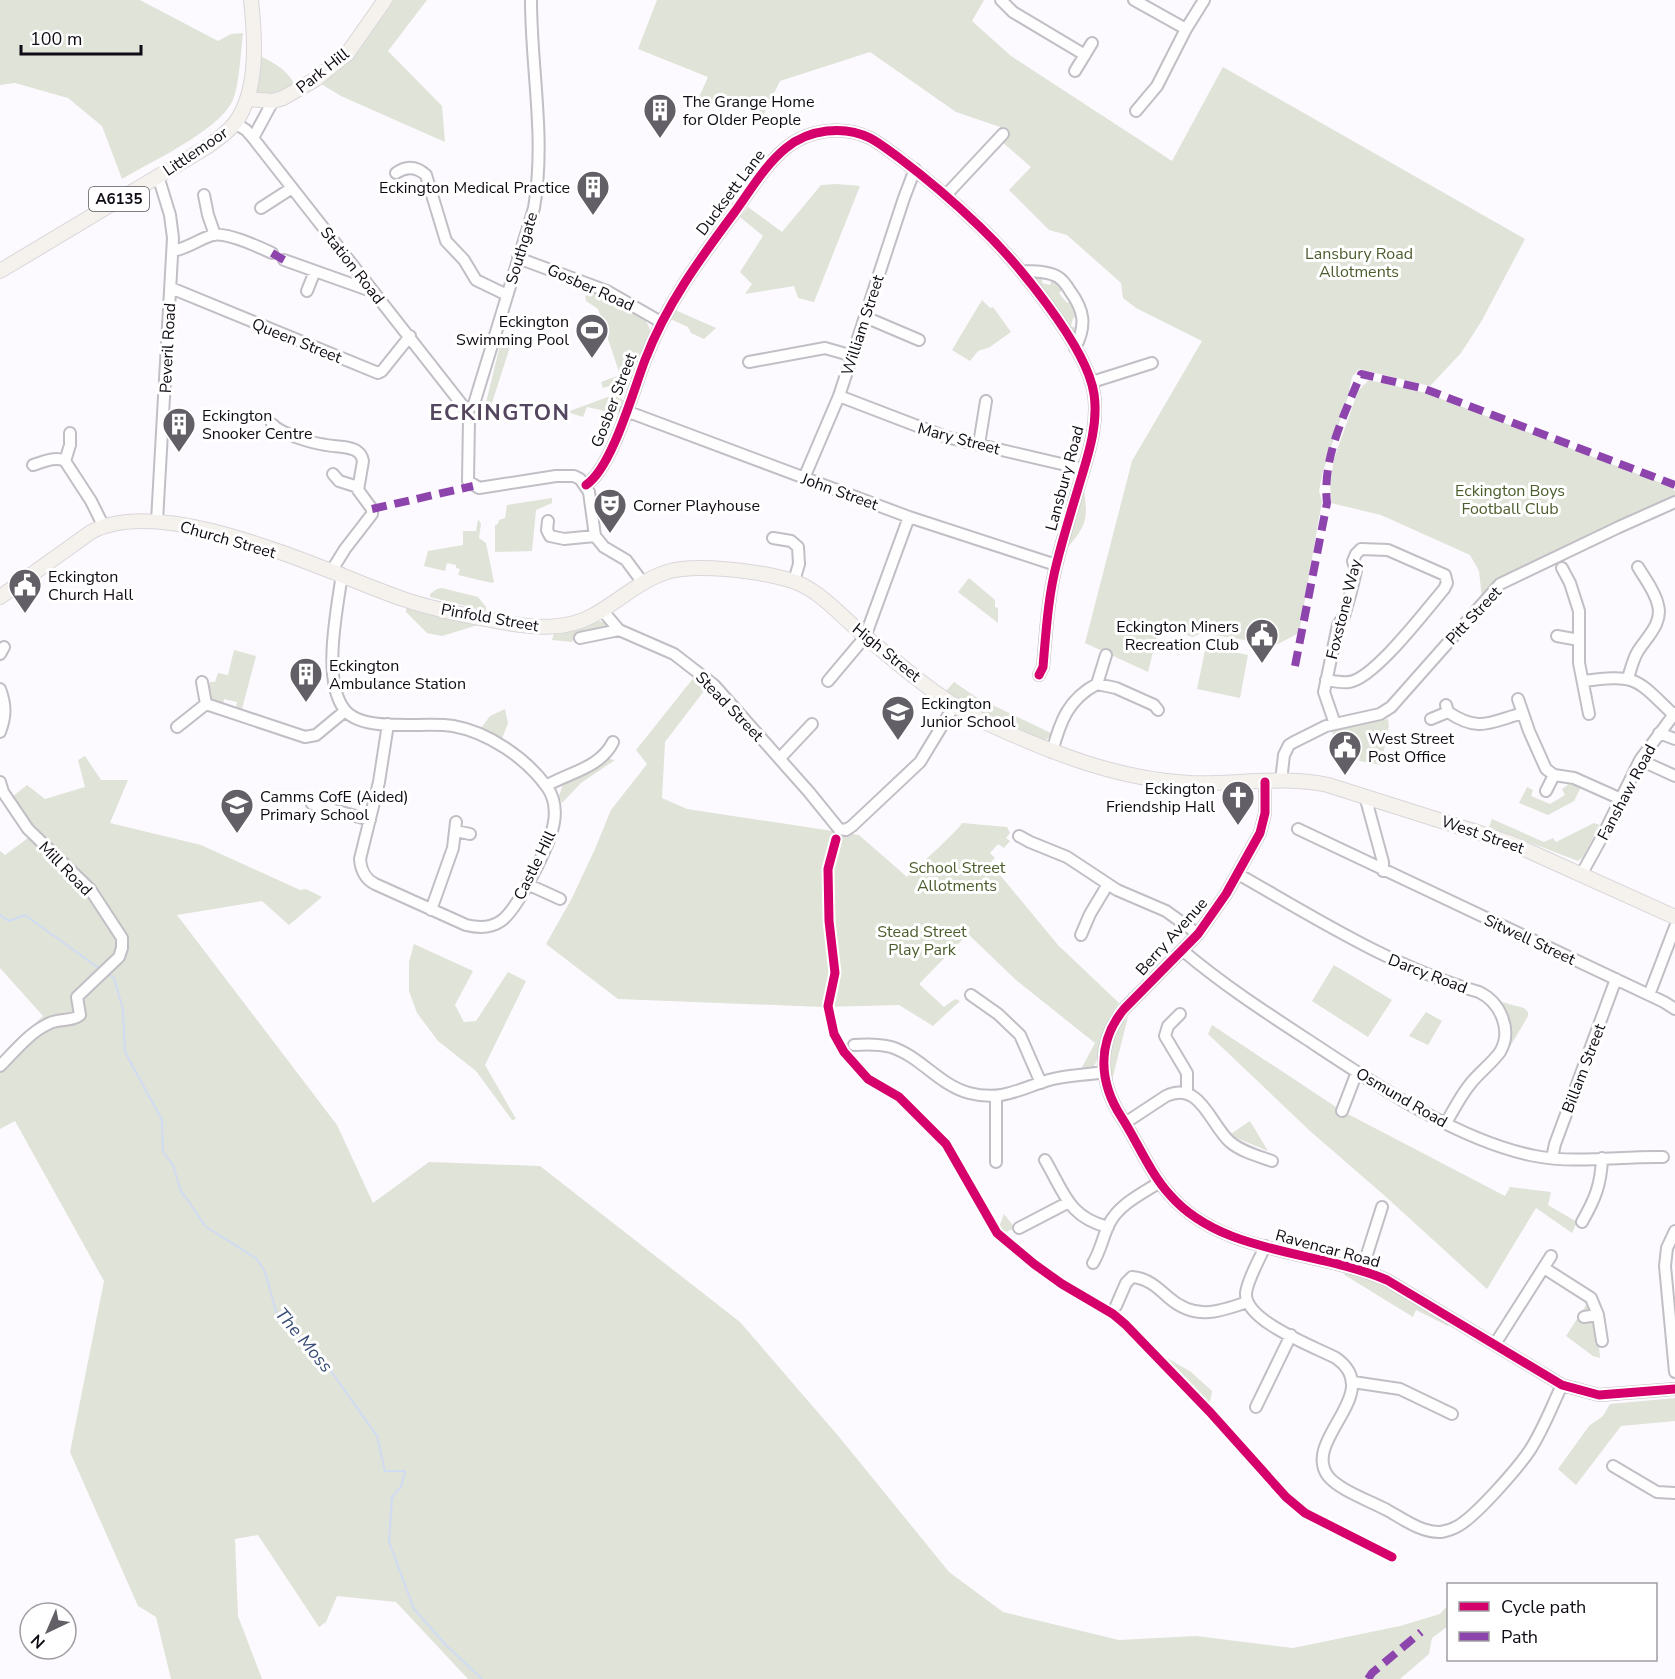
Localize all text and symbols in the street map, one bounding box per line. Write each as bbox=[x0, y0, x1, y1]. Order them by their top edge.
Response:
scale bar bbox=[21, 18, 141, 56]
text: 100 m bbox=[30, 27, 82, 51]
street label: Park Hill bbox=[292, 43, 354, 98]
place label: The Grange Home for Older People bbox=[683, 91, 814, 131]
building icon: The Grange Home for Older People bbox=[642, 92, 678, 139]
street label: Littlemoor bbox=[159, 122, 233, 182]
street label: Ducksett Lane bbox=[691, 145, 770, 240]
building icon: Eckington Medical Practice bbox=[575, 169, 611, 216]
place label: Eckington Medical Practice bbox=[379, 177, 570, 199]
road number: A6135 bbox=[89, 187, 149, 211]
street label: Southgate bbox=[501, 210, 543, 287]
street label: Station Road bbox=[315, 222, 389, 309]
park label: Lansbury Road Allotments bbox=[1305, 243, 1413, 283]
street label: Gosber Road bbox=[544, 259, 638, 317]
street label: William Street bbox=[836, 272, 890, 378]
street label: Peveril Road bbox=[155, 302, 181, 394]
place label: Eckington Swimming Pool bbox=[456, 311, 569, 351]
sports icon: Eckington Swimming Pool bbox=[574, 312, 610, 359]
street label: Queen Street bbox=[248, 313, 345, 369]
street label: Gosber Street bbox=[586, 350, 642, 451]
district label: ECKINGTON bbox=[429, 398, 571, 428]
place label: Eckington Snooker Centre bbox=[202, 405, 312, 445]
building icon: Eckington Snooker Centre bbox=[161, 406, 197, 453]
street label: Mary Street bbox=[915, 417, 1003, 461]
street label: Lansbury Road bbox=[1040, 423, 1090, 533]
street label: John Street bbox=[797, 468, 881, 516]
park label: Eckington Boys Football Club bbox=[1455, 480, 1565, 520]
theatre icon: Corner Playhouse bbox=[592, 487, 628, 534]
place label: Corner Playhouse bbox=[633, 495, 760, 517]
street label: Church Street bbox=[177, 516, 279, 564]
street label: Foxstone Way bbox=[1321, 556, 1367, 662]
place label: Eckington Church Hall bbox=[48, 566, 133, 606]
public building icon: Eckington Church Hall bbox=[7, 567, 43, 614]
street label: Pitt Street bbox=[1441, 581, 1507, 650]
street label: Pinfold Street bbox=[439, 599, 541, 637]
place label: Eckington Miners Recreation Club bbox=[1116, 616, 1239, 656]
public building icon: Eckington Miners Recreation Club bbox=[1244, 617, 1280, 664]
street label: High Street bbox=[848, 618, 926, 687]
place label: Eckington Ambulance Station bbox=[329, 655, 466, 695]
building icon: Eckington Ambulance Station bbox=[288, 656, 324, 703]
street label: Stead Street bbox=[690, 667, 769, 747]
place label: Eckington Junior School bbox=[920, 693, 1016, 733]
school or university icon: Eckington Junior School bbox=[880, 694, 916, 741]
place label: West Street Post Office bbox=[1368, 728, 1455, 768]
public building icon: West Street Post Office bbox=[1327, 729, 1363, 776]
street label: Fanshaw Road bbox=[1592, 741, 1661, 844]
place label: Eckington Friendship Hall bbox=[1106, 778, 1215, 818]
church icon: Eckington Friendship Hall bbox=[1220, 779, 1256, 826]
place label: Camms CofE (Aided) Primary School bbox=[260, 786, 409, 826]
school or university icon: Camms CofE (Aided) Primary School bbox=[219, 787, 255, 834]
street label: West Street bbox=[1438, 811, 1527, 860]
street label: Castle Hill bbox=[509, 827, 561, 904]
street label: Mill Road bbox=[34, 837, 97, 901]
park label: School Street Allotments bbox=[909, 857, 1006, 897]
street label: Berry Avenue bbox=[1131, 893, 1213, 980]
street label: Sitwell Street bbox=[1480, 909, 1579, 971]
park label: Stead Street Play Park bbox=[877, 921, 967, 961]
street label: Darcy Road bbox=[1385, 949, 1470, 999]
street label: Billam Street bbox=[1557, 1020, 1611, 1116]
street label: Osmund Road bbox=[1352, 1063, 1451, 1133]
street label: Ravencar Road bbox=[1273, 1224, 1383, 1274]
water label: The Moss bbox=[270, 1302, 338, 1378]
legend bbox=[1447, 1583, 1657, 1661]
text: Cycle path bbox=[1501, 1595, 1586, 1619]
north arrow bbox=[18, 1601, 78, 1661]
text: Path bbox=[1501, 1625, 1538, 1649]
text: N bbox=[26, 1629, 50, 1653]

